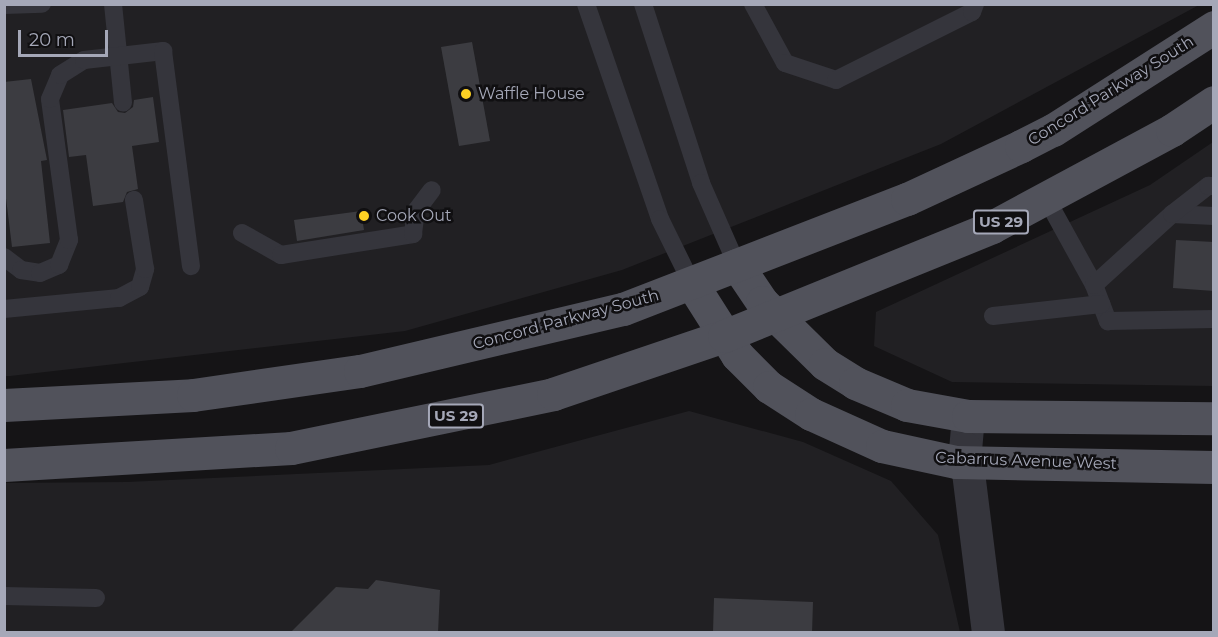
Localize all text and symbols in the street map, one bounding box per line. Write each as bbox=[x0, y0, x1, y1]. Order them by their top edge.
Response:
scale bar bbox=[21, 18, 111, 56]
text: 20 m bbox=[29, 29, 75, 51]
street label: Concord Parkway South bbox=[1025, 32, 1197, 150]
place label: Waffle House bbox=[478, 84, 585, 104]
marker: Waffle House bbox=[459, 87, 473, 101]
place label: Cook Out bbox=[376, 206, 451, 226]
marker: Cook Out bbox=[357, 209, 371, 223]
road number: US 29 bbox=[972, 210, 1030, 234]
street label: Concord Parkway South bbox=[471, 286, 661, 354]
road number: US 29 bbox=[428, 404, 484, 428]
street label: Cabarrus Avenue West bbox=[935, 448, 1117, 474]

